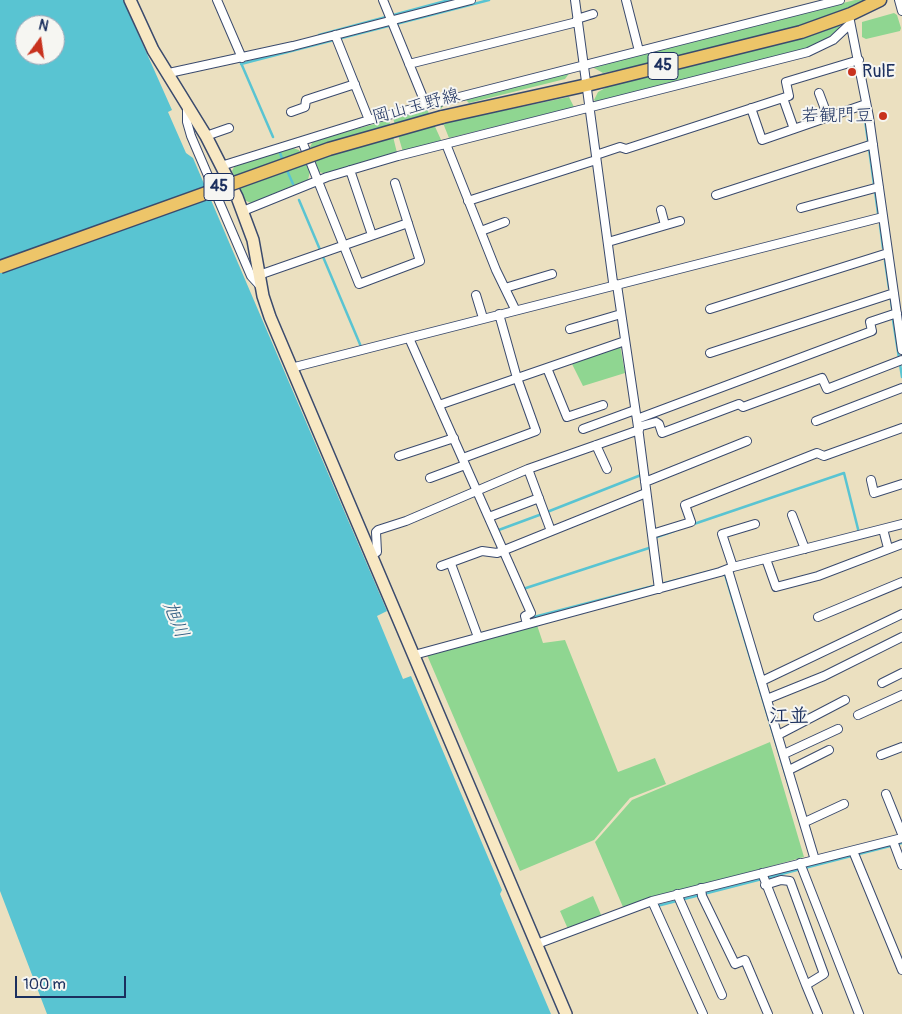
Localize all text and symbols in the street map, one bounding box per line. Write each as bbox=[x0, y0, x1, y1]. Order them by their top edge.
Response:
north arrow bbox=[15, 15, 65, 65]
text: N bbox=[37, 17, 50, 35]
road number: 45 bbox=[648, 52, 678, 80]
place label: RulE bbox=[862, 61, 895, 83]
marker: RulE bbox=[846, 66, 858, 78]
street label: 岡山玉野線 bbox=[370, 85, 462, 129]
place label: 若観門豆 bbox=[801, 105, 873, 127]
marker: 若観門豆 bbox=[877, 110, 889, 122]
road number: 45 bbox=[204, 173, 234, 200]
water label: 旭川 bbox=[157, 598, 193, 642]
district label: 江並 bbox=[769, 705, 809, 729]
scale bar bbox=[18, 966, 129, 998]
text: 100 m bbox=[23, 975, 66, 994]

